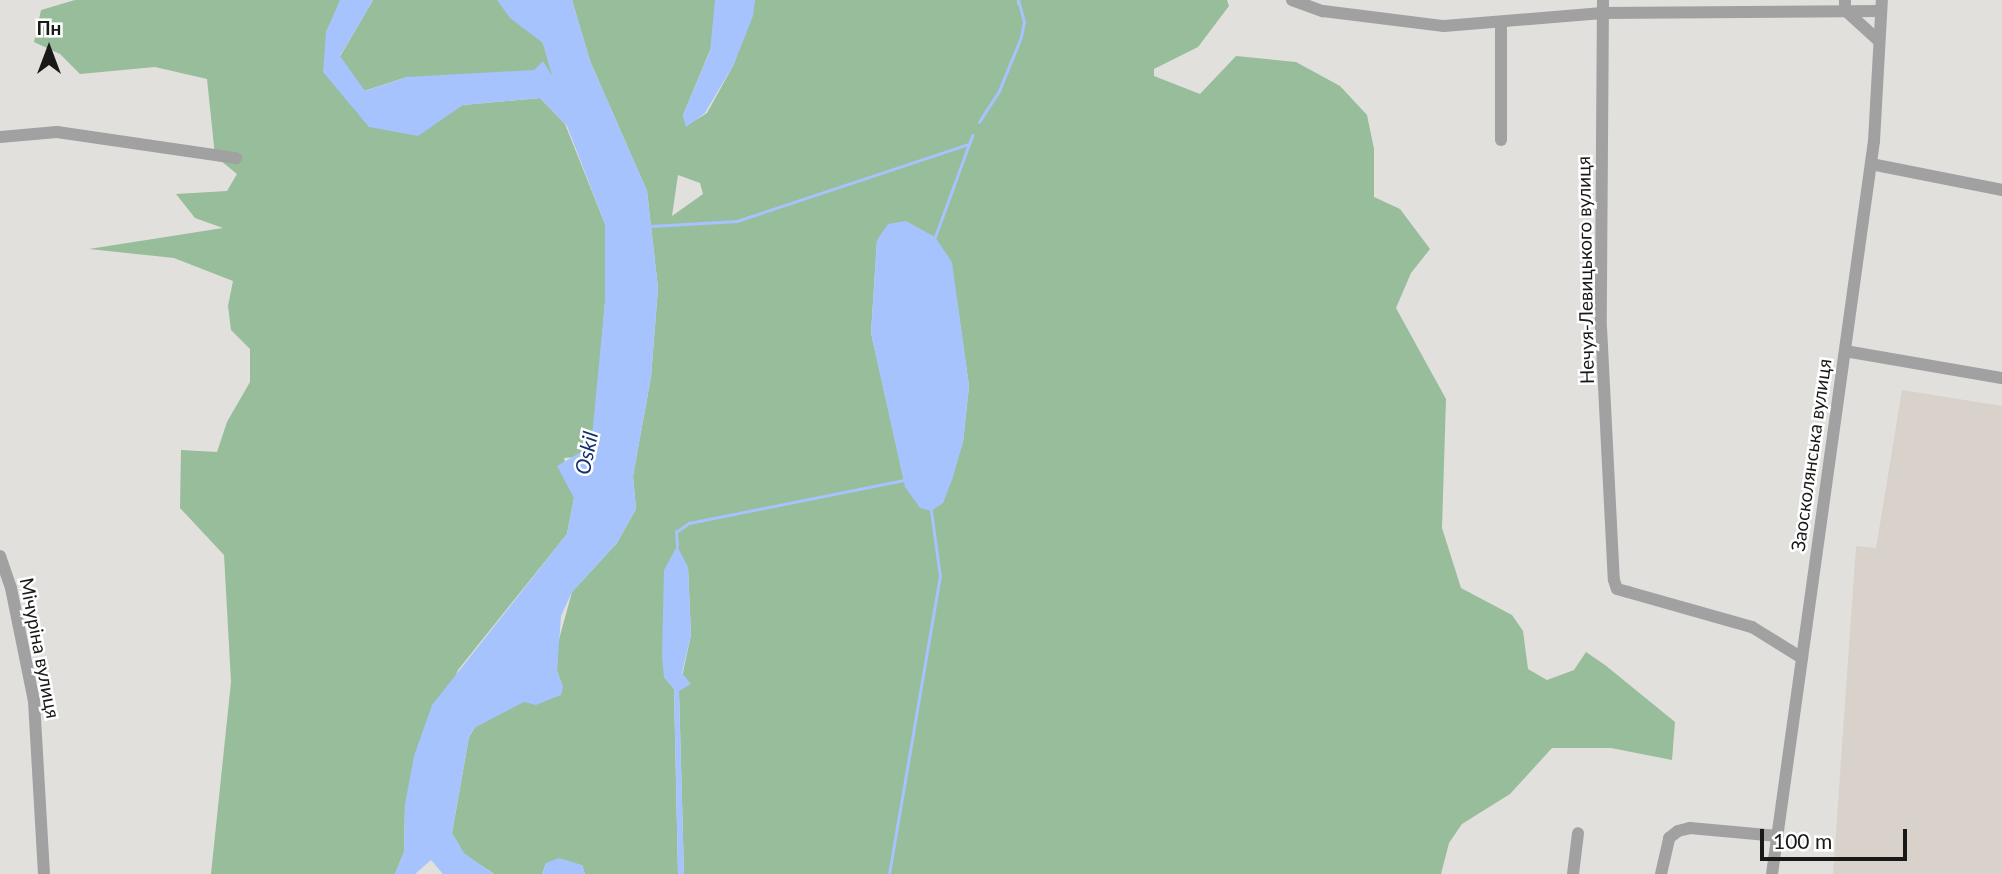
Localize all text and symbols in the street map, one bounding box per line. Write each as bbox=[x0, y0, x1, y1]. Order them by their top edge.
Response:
north arrow bbox=[14, 14, 84, 84]
text: Пн bbox=[37, 16, 61, 39]
street label: Нечуя-Левицького вулиця bbox=[1572, 156, 1598, 384]
street label: Заосколянська вулиця bbox=[1786, 357, 1836, 553]
water label: Oskil bbox=[569, 429, 603, 477]
street label: Мічуріна вулиця bbox=[15, 576, 65, 720]
scale bar bbox=[1764, 814, 1911, 858]
text: 100 m bbox=[1773, 828, 1832, 853]

